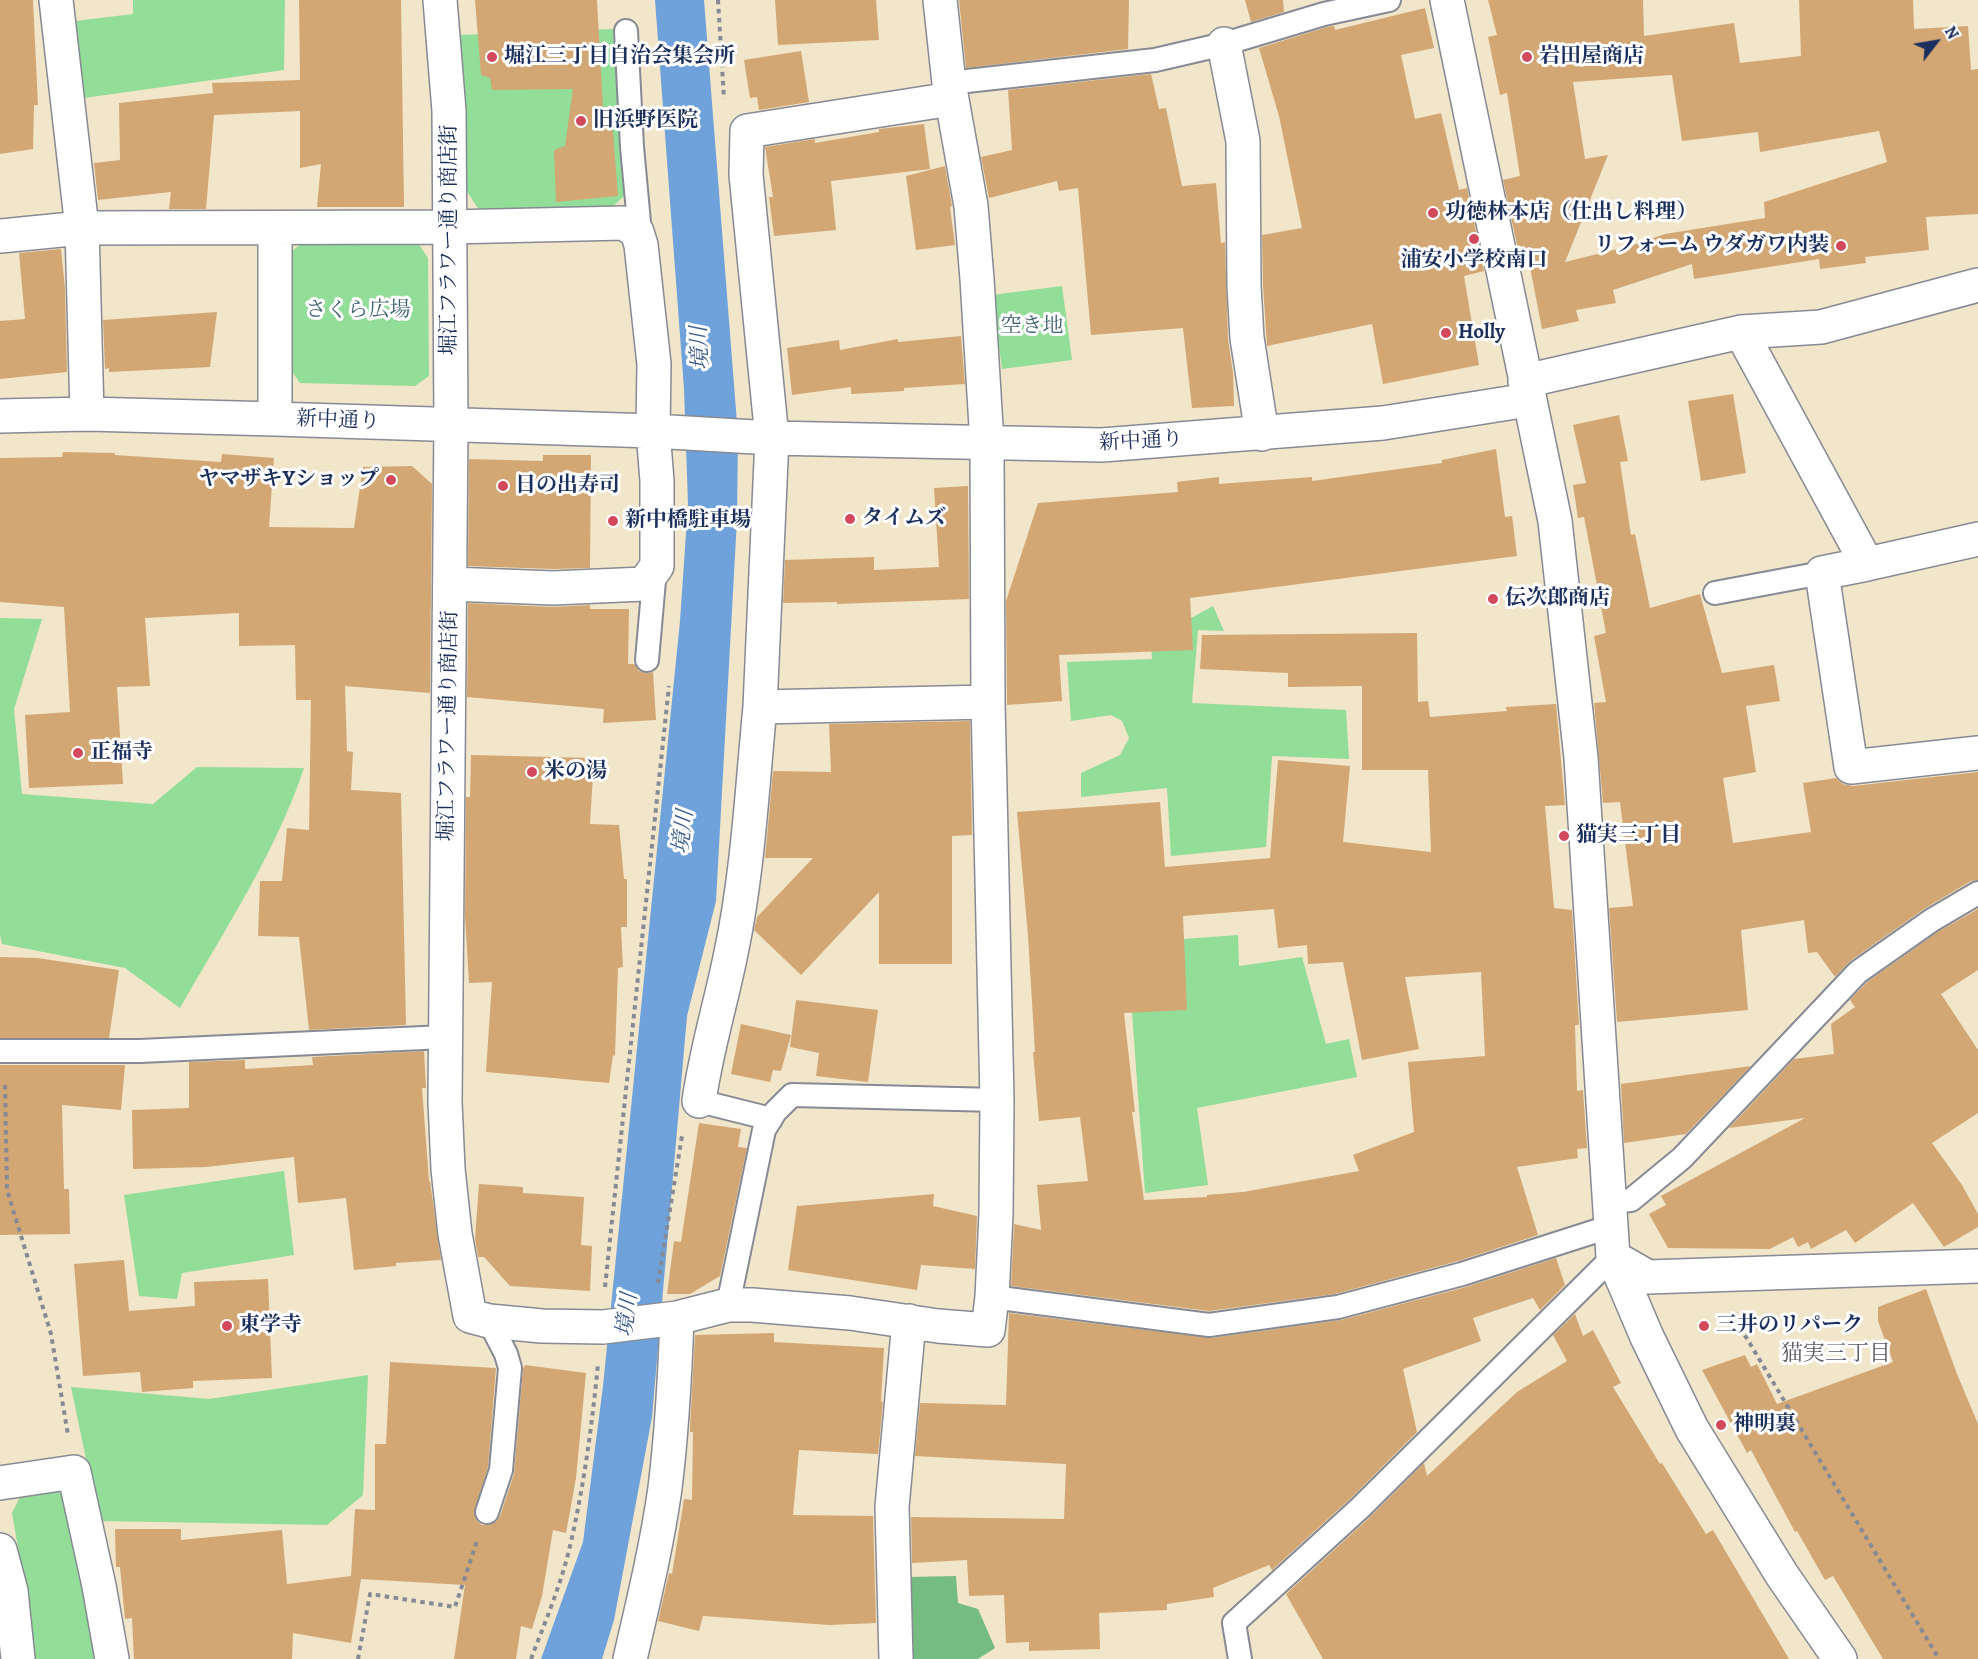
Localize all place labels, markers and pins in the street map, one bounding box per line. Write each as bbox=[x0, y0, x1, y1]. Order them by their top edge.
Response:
place label: 堀江三丁目自治会集会所 bbox=[504, 44, 735, 70]
place label: 岩田屋商店 bbox=[1539, 44, 1644, 70]
marker: 堀江三丁目自治会集会所 bbox=[485, 50, 499, 64]
marker: 岩田屋商店 bbox=[1520, 50, 1534, 64]
place label: 旧浜野医院 bbox=[593, 108, 698, 134]
marker: 旧浜野医院 bbox=[574, 114, 588, 128]
place label: 功徳林本店（仕出し料理） bbox=[1445, 200, 1697, 226]
marker: 功徳林本店（仕出し料理） bbox=[1426, 206, 1440, 220]
marker: 浦安小学校南口 bbox=[1467, 232, 1481, 246]
place label: リフォーム ウダガワ内装 bbox=[1594, 233, 1829, 259]
marker: リフォーム ウダガワ内装 bbox=[1834, 239, 1848, 253]
place label: 浦安小学校南口 bbox=[1401, 248, 1547, 274]
place label: Holly bbox=[1458, 320, 1505, 346]
marker: Holly bbox=[1439, 326, 1453, 340]
place label: ヤマザキYショップ bbox=[199, 467, 379, 493]
marker: ヤマザキYショップ bbox=[384, 473, 398, 487]
place label: 日の出寿司 bbox=[515, 473, 620, 499]
marker: 日の出寿司 bbox=[496, 479, 510, 493]
place label: タイムズ bbox=[862, 506, 946, 532]
place label: 新中橋駐車場 bbox=[625, 508, 751, 534]
marker: タイムズ bbox=[843, 512, 857, 526]
marker: 新中橋駐車場 bbox=[606, 514, 620, 528]
place label: 伝次郎商店 bbox=[1505, 586, 1610, 612]
marker: 伝次郎商店 bbox=[1486, 592, 1500, 606]
place label: 正福寺 bbox=[90, 740, 153, 766]
marker: 正福寺 bbox=[71, 746, 85, 760]
place label: 米の湯 bbox=[544, 759, 607, 785]
marker: 米の湯 bbox=[525, 765, 539, 779]
place label: 猫実三丁目 bbox=[1576, 823, 1681, 849]
marker: 猫実三丁目 bbox=[1557, 829, 1571, 843]
place label: 東学寺 bbox=[239, 1313, 302, 1339]
place label: 三井のリパーク bbox=[1716, 1313, 1863, 1339]
marker: 東学寺 bbox=[220, 1319, 234, 1333]
marker: 三井のリパーク bbox=[1697, 1319, 1711, 1333]
place label: 神明裏 bbox=[1733, 1412, 1796, 1438]
marker: 神明裏 bbox=[1714, 1418, 1728, 1432]

